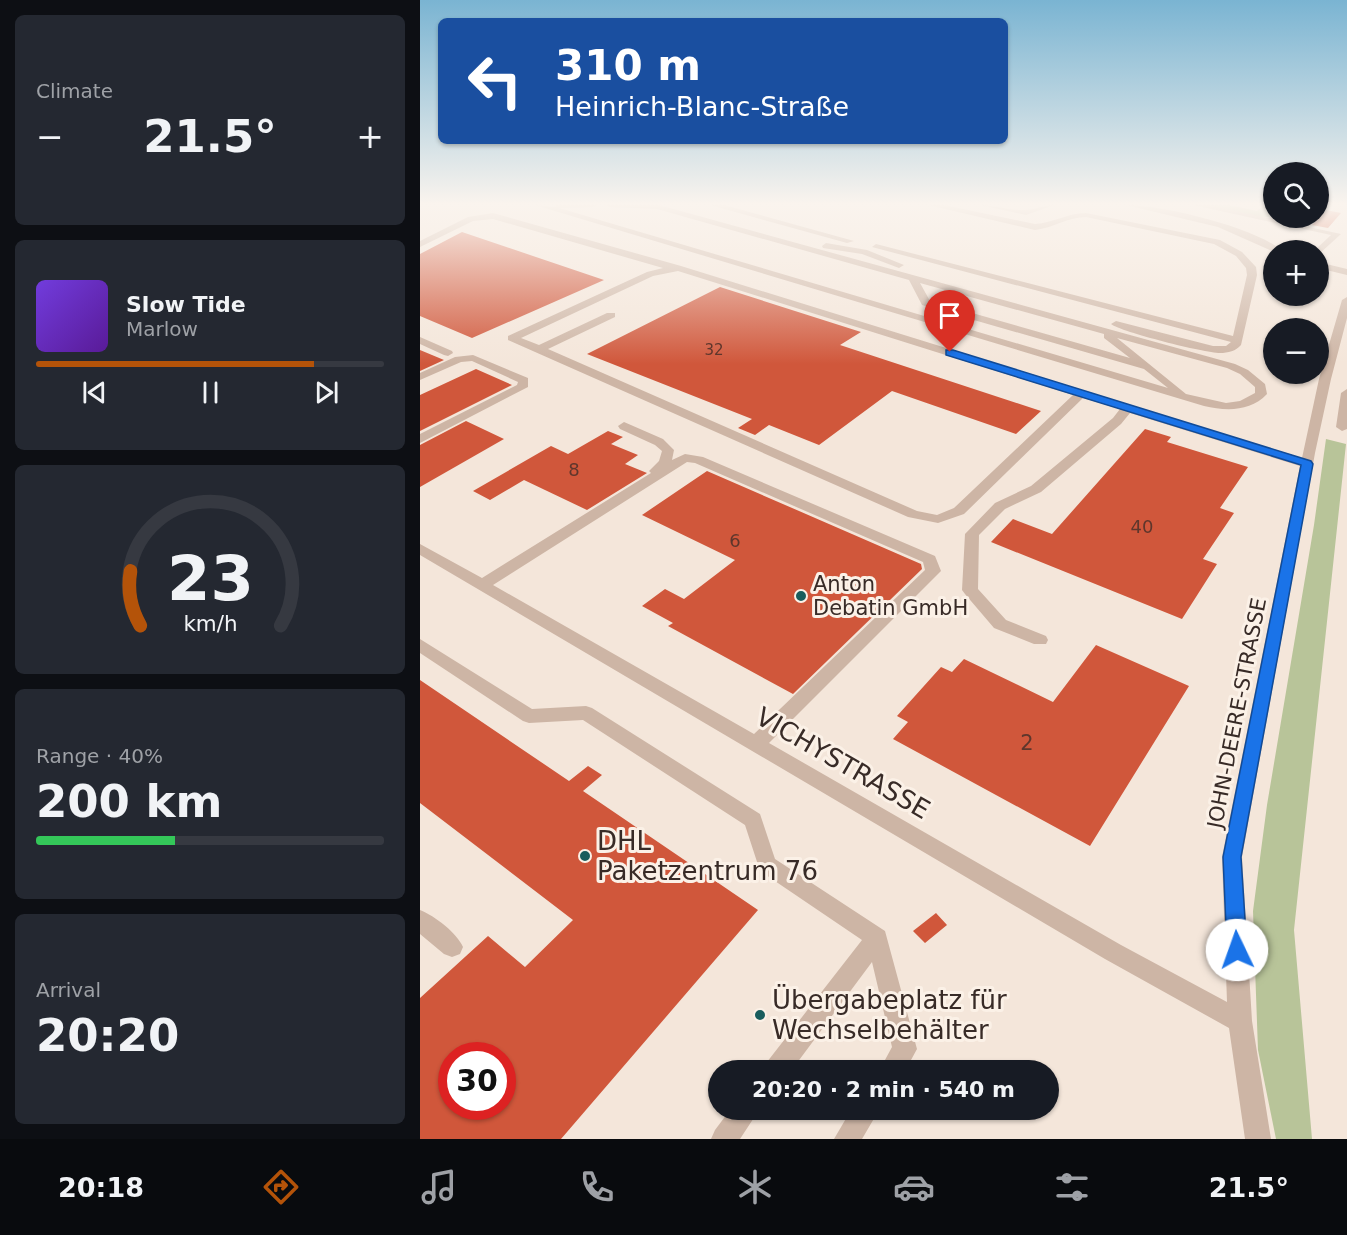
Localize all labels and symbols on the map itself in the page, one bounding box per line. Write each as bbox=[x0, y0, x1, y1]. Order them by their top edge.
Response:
pin bbox=[924, 290, 975, 352]
house number: 32 bbox=[704, 341, 724, 359]
house number: 8 bbox=[568, 459, 580, 480]
house number: 40 bbox=[1131, 516, 1153, 537]
house number: 6 bbox=[729, 530, 741, 551]
place label: Anton Debatin GmbH bbox=[813, 572, 968, 620]
marker: Anton Debatin GmbH bbox=[794, 589, 808, 603]
street label: JOHN-DEERE-STRASSE bbox=[1203, 596, 1271, 832]
street label: VICHYSTRASSE bbox=[751, 701, 935, 825]
house number: 2 bbox=[1020, 731, 1034, 755]
place label: DHL Paketzentrum 76 bbox=[597, 826, 818, 886]
marker: DHL Paketzentrum 76 bbox=[578, 849, 592, 863]
position arrow bbox=[1205, 918, 1269, 982]
place label: Übergabeplatz für Wechselbehälter bbox=[772, 984, 1007, 1045]
marker: Übergabeplatz für Wechselbehälter bbox=[753, 1008, 767, 1022]
speed limit sign: 30 bbox=[438, 1042, 516, 1120]

